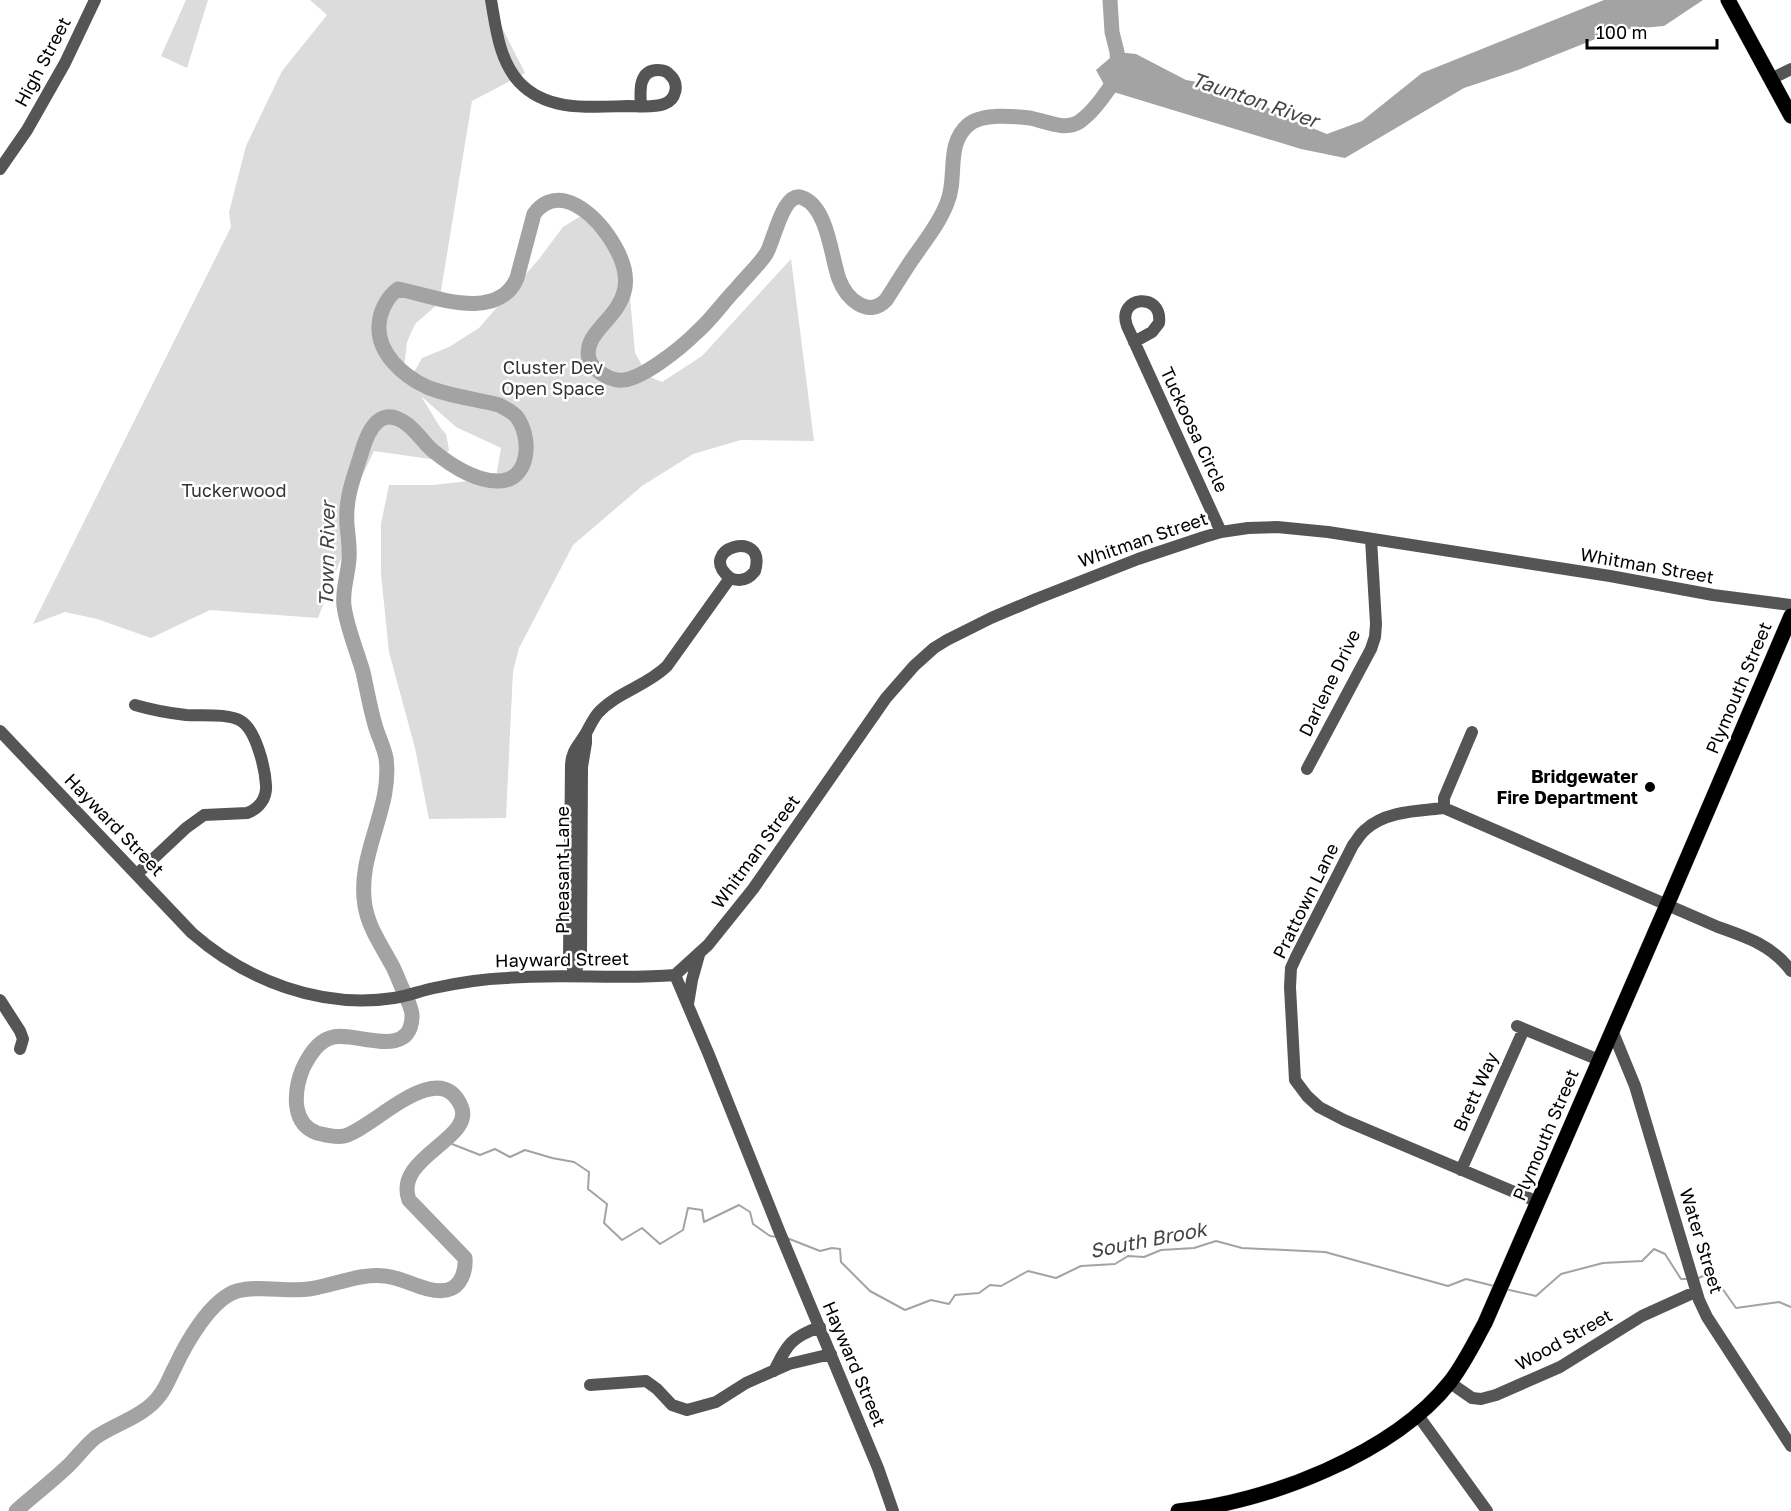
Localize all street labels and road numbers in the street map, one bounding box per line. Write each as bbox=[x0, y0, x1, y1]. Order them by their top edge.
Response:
street label: High Street bbox=[9, 13, 75, 110]
street label: Tuckoosa Circle bbox=[1156, 363, 1234, 496]
street label: Whitman Street bbox=[1075, 507, 1210, 571]
street label: Whitman Street bbox=[1579, 542, 1716, 588]
street label: Plymouth Street bbox=[1700, 618, 1776, 757]
street label: Darlene Drive bbox=[1294, 625, 1365, 740]
street label: Hayward Street bbox=[60, 768, 169, 880]
street label: Whitman Street bbox=[707, 790, 804, 913]
street label: Pheasant Lane bbox=[551, 806, 573, 934]
street label: Prattown Lane bbox=[1268, 839, 1343, 962]
street label: Hayward Street bbox=[495, 947, 629, 971]
street label: Brett Way bbox=[1448, 1049, 1502, 1135]
street label: Plymouth Street bbox=[1507, 1065, 1583, 1204]
street label: Water Street bbox=[1676, 1185, 1728, 1296]
street label: Hayward Street bbox=[819, 1298, 891, 1430]
street label: Wood Street bbox=[1511, 1304, 1616, 1375]

